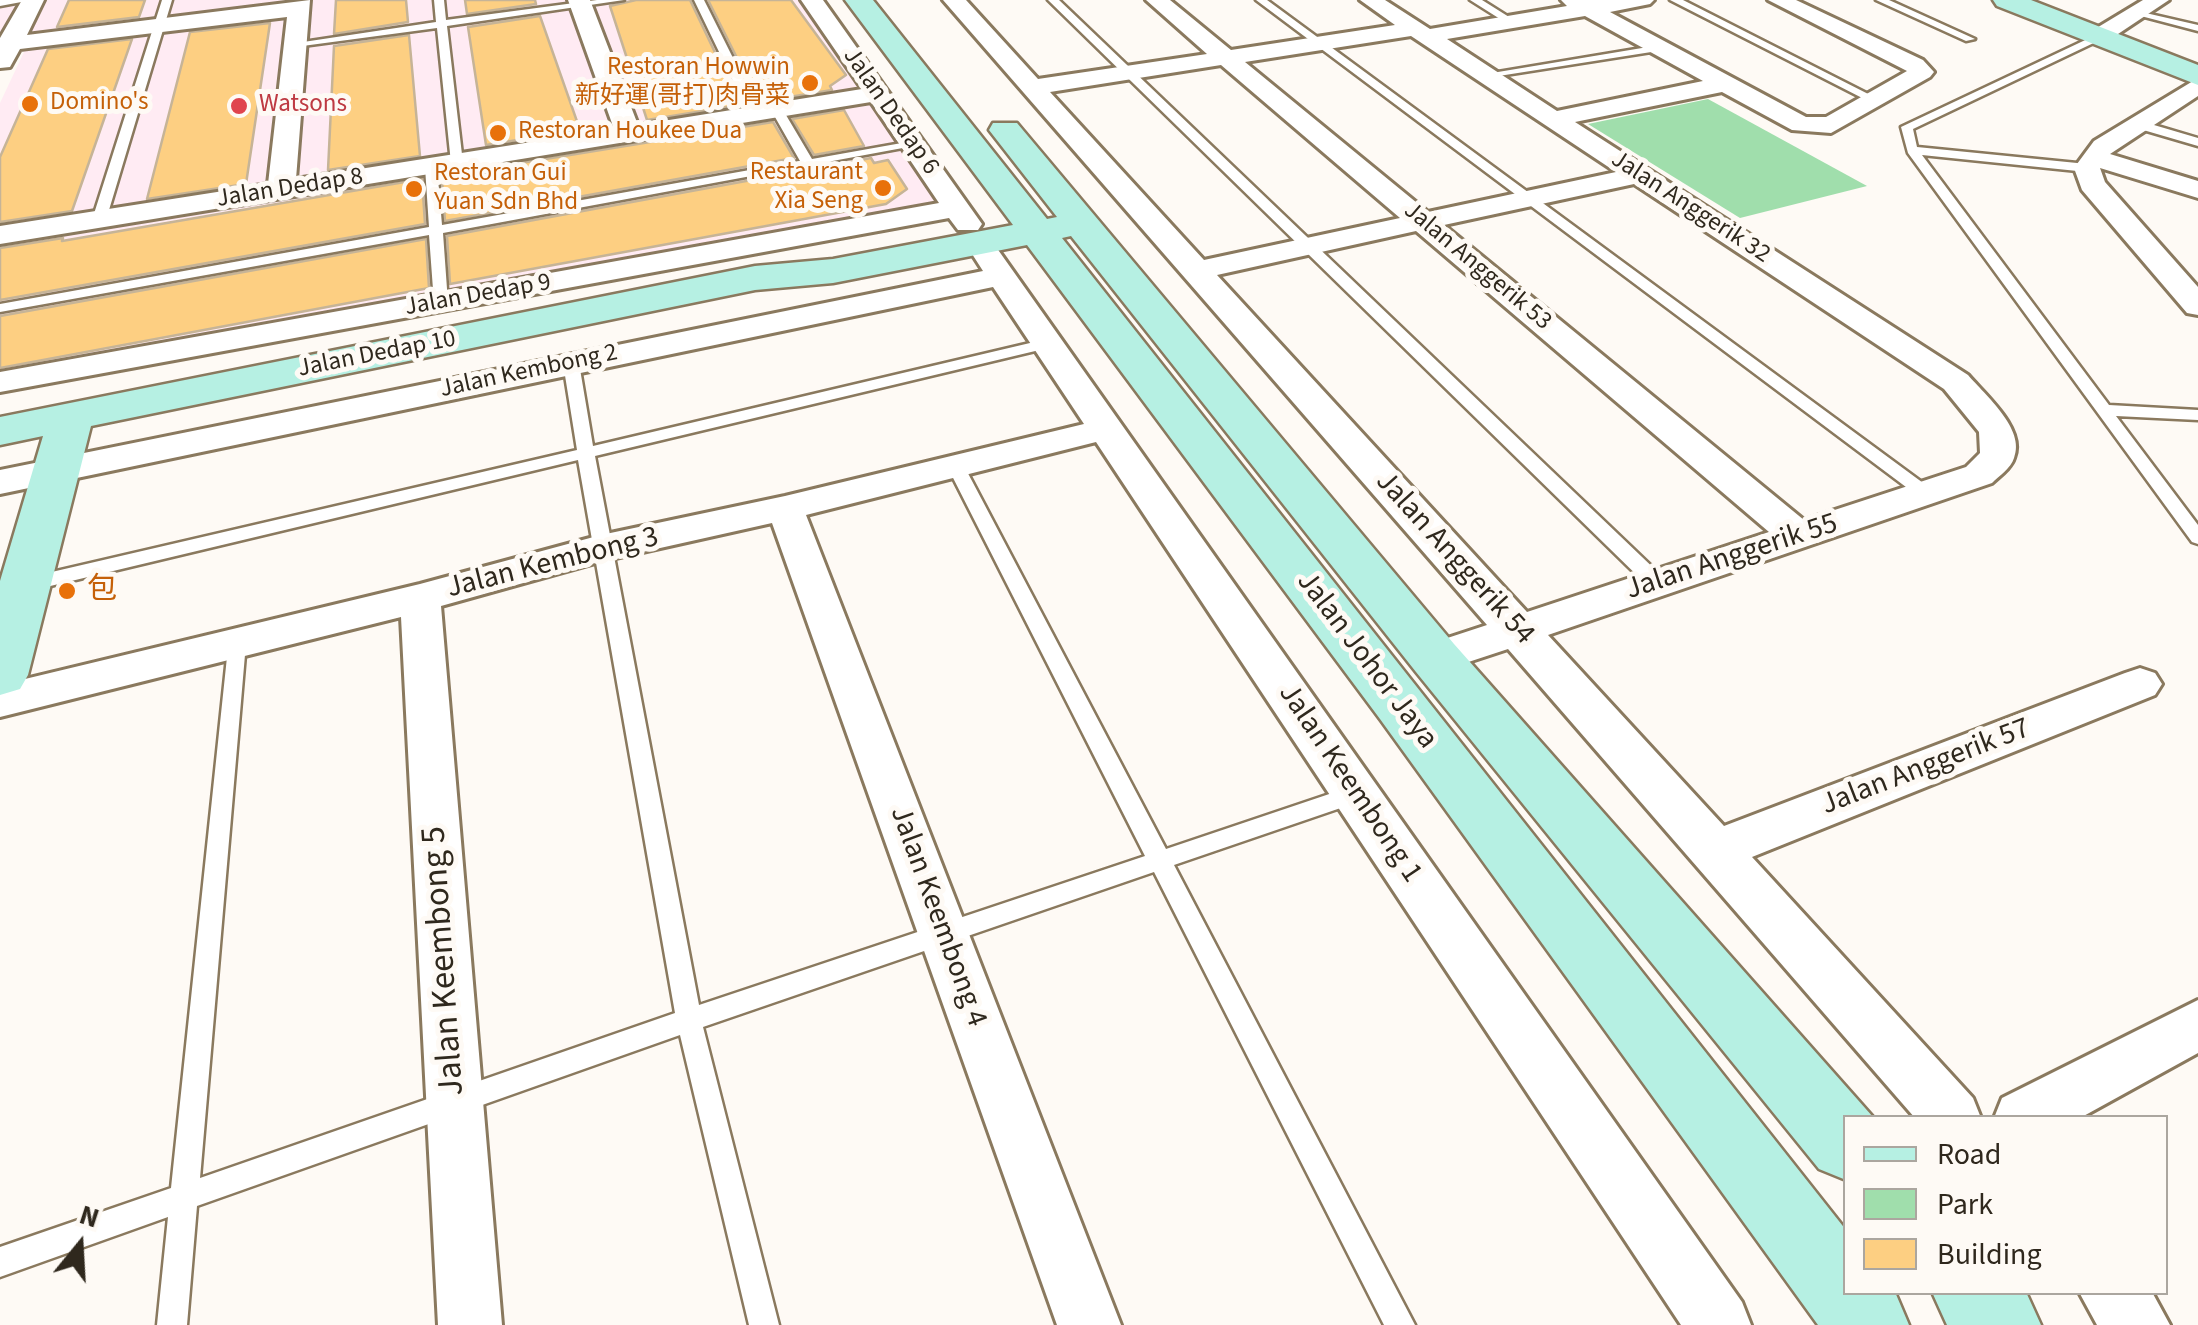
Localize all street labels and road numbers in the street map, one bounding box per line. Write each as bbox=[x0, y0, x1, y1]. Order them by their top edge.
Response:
street label: Jalan Dedap 6 bbox=[835, 43, 945, 181]
street label: Jalan Anggerik 32 bbox=[1605, 145, 1775, 271]
street label: Jalan Dedap 8 bbox=[215, 163, 365, 215]
street label: Jalan Anggerik 53 bbox=[1397, 196, 1557, 338]
street label: Jalan Dedap 9 bbox=[403, 268, 553, 324]
street label: Jalan Dedap 10 bbox=[296, 325, 458, 385]
street label: Jalan Kembong 2 bbox=[437, 339, 621, 405]
street label: Jalan Anggerik 54 bbox=[1367, 465, 1541, 653]
street label: Jalan Anggerik 55 bbox=[1622, 507, 1842, 609]
street label: Jalan Kembong 3 bbox=[443, 520, 663, 608]
street label: Jalan Johor Jaya bbox=[1288, 565, 1444, 757]
street label: Jalan Keembong 1 bbox=[1269, 678, 1429, 890]
street label: Jalan Anggerik 57 bbox=[1817, 712, 2035, 824]
street label: Jalan Keembong 4 bbox=[880, 802, 994, 1032]
street label: Jalan Keembong 5 bbox=[415, 825, 475, 1097]

